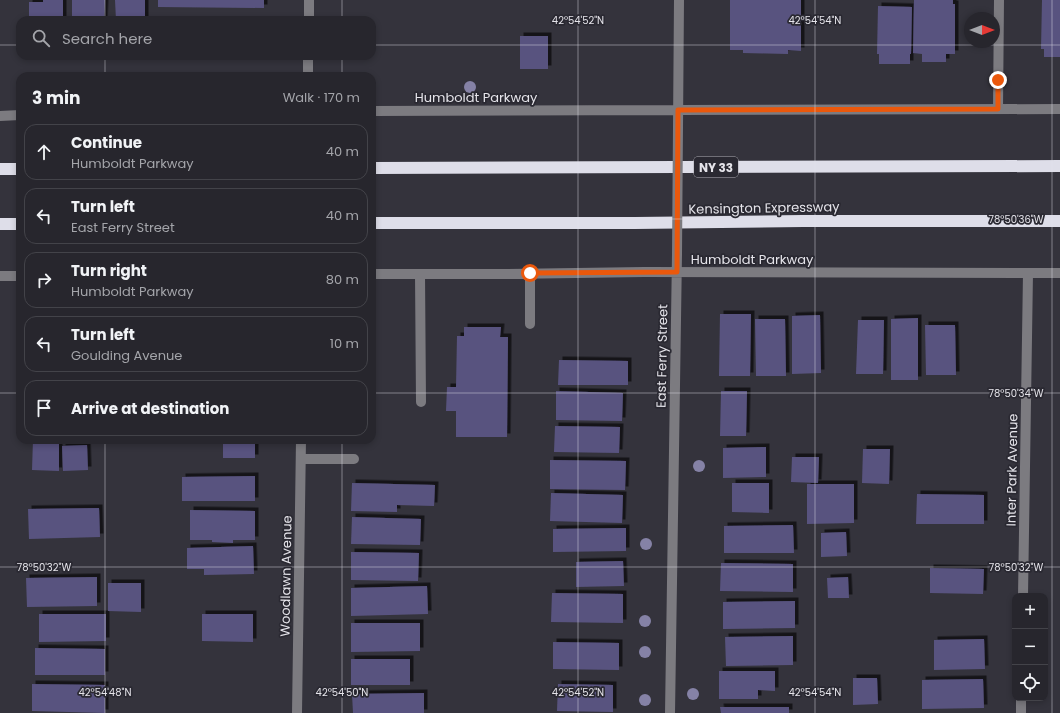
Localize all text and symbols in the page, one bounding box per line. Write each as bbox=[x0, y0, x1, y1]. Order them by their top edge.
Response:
north arrow bbox=[964, 12, 1000, 48]
text: 42°54'52"N bbox=[552, 13, 604, 28]
text: 42°54'54"N bbox=[789, 13, 841, 28]
search box bbox=[16, 16, 376, 60]
icon: search bbox=[30, 27, 52, 49]
text: Search here bbox=[62, 28, 152, 49]
route end bbox=[989, 71, 1007, 89]
text: 3 min bbox=[32, 86, 80, 110]
text: Walk · 170 m bbox=[283, 88, 360, 107]
street label: Humboldt Parkway bbox=[415, 88, 538, 107]
text: Continue bbox=[71, 132, 142, 153]
icon: ahead bbox=[33, 141, 55, 163]
text: 40 m bbox=[326, 142, 359, 161]
text: Humboldt Parkway bbox=[71, 154, 194, 173]
road number: NY 33 bbox=[694, 157, 738, 177]
text: Turn left bbox=[71, 196, 135, 217]
street label: Kensington Expressway bbox=[688, 197, 840, 219]
icon: left bbox=[33, 205, 55, 227]
text: 40 m bbox=[326, 206, 359, 225]
text: 78°50'36"W bbox=[989, 212, 1044, 227]
text: East Ferry Street bbox=[71, 218, 175, 237]
street label: Humboldt Parkway bbox=[691, 250, 814, 269]
text: Turn right bbox=[71, 260, 147, 281]
route start bbox=[521, 264, 539, 282]
icon: right bbox=[33, 269, 55, 291]
text: 80 m bbox=[326, 270, 359, 289]
text: Humboldt Parkway bbox=[71, 282, 194, 301]
street label: East Ferry Street bbox=[652, 304, 672, 408]
text: Turn left bbox=[71, 324, 135, 345]
icon: left bbox=[33, 333, 55, 355]
text: 10 m bbox=[330, 334, 359, 353]
text: Goulding Avenue bbox=[71, 346, 182, 365]
text: 78°50'34"W bbox=[989, 386, 1044, 401]
icon: arrive bbox=[33, 397, 55, 419]
text: Arrive at destination bbox=[71, 398, 229, 419]
street label: Inter Park Avenue bbox=[1002, 413, 1022, 527]
street label: Woodlawn Avenue bbox=[275, 515, 297, 637]
text: 78°50'32"W bbox=[17, 560, 71, 575]
text: 78°50'32"W bbox=[989, 560, 1043, 575]
map controls bbox=[1012, 593, 1048, 701]
button: + bbox=[1012, 593, 1048, 629]
button: − bbox=[1012, 629, 1048, 665]
button: locate bbox=[1012, 665, 1048, 701]
text: 42°54'48"N bbox=[79, 685, 131, 700]
text: 42°54'50"N bbox=[316, 685, 368, 700]
text: 42°54'52"N bbox=[552, 685, 604, 700]
text: 42°54'54"N bbox=[789, 685, 841, 700]

